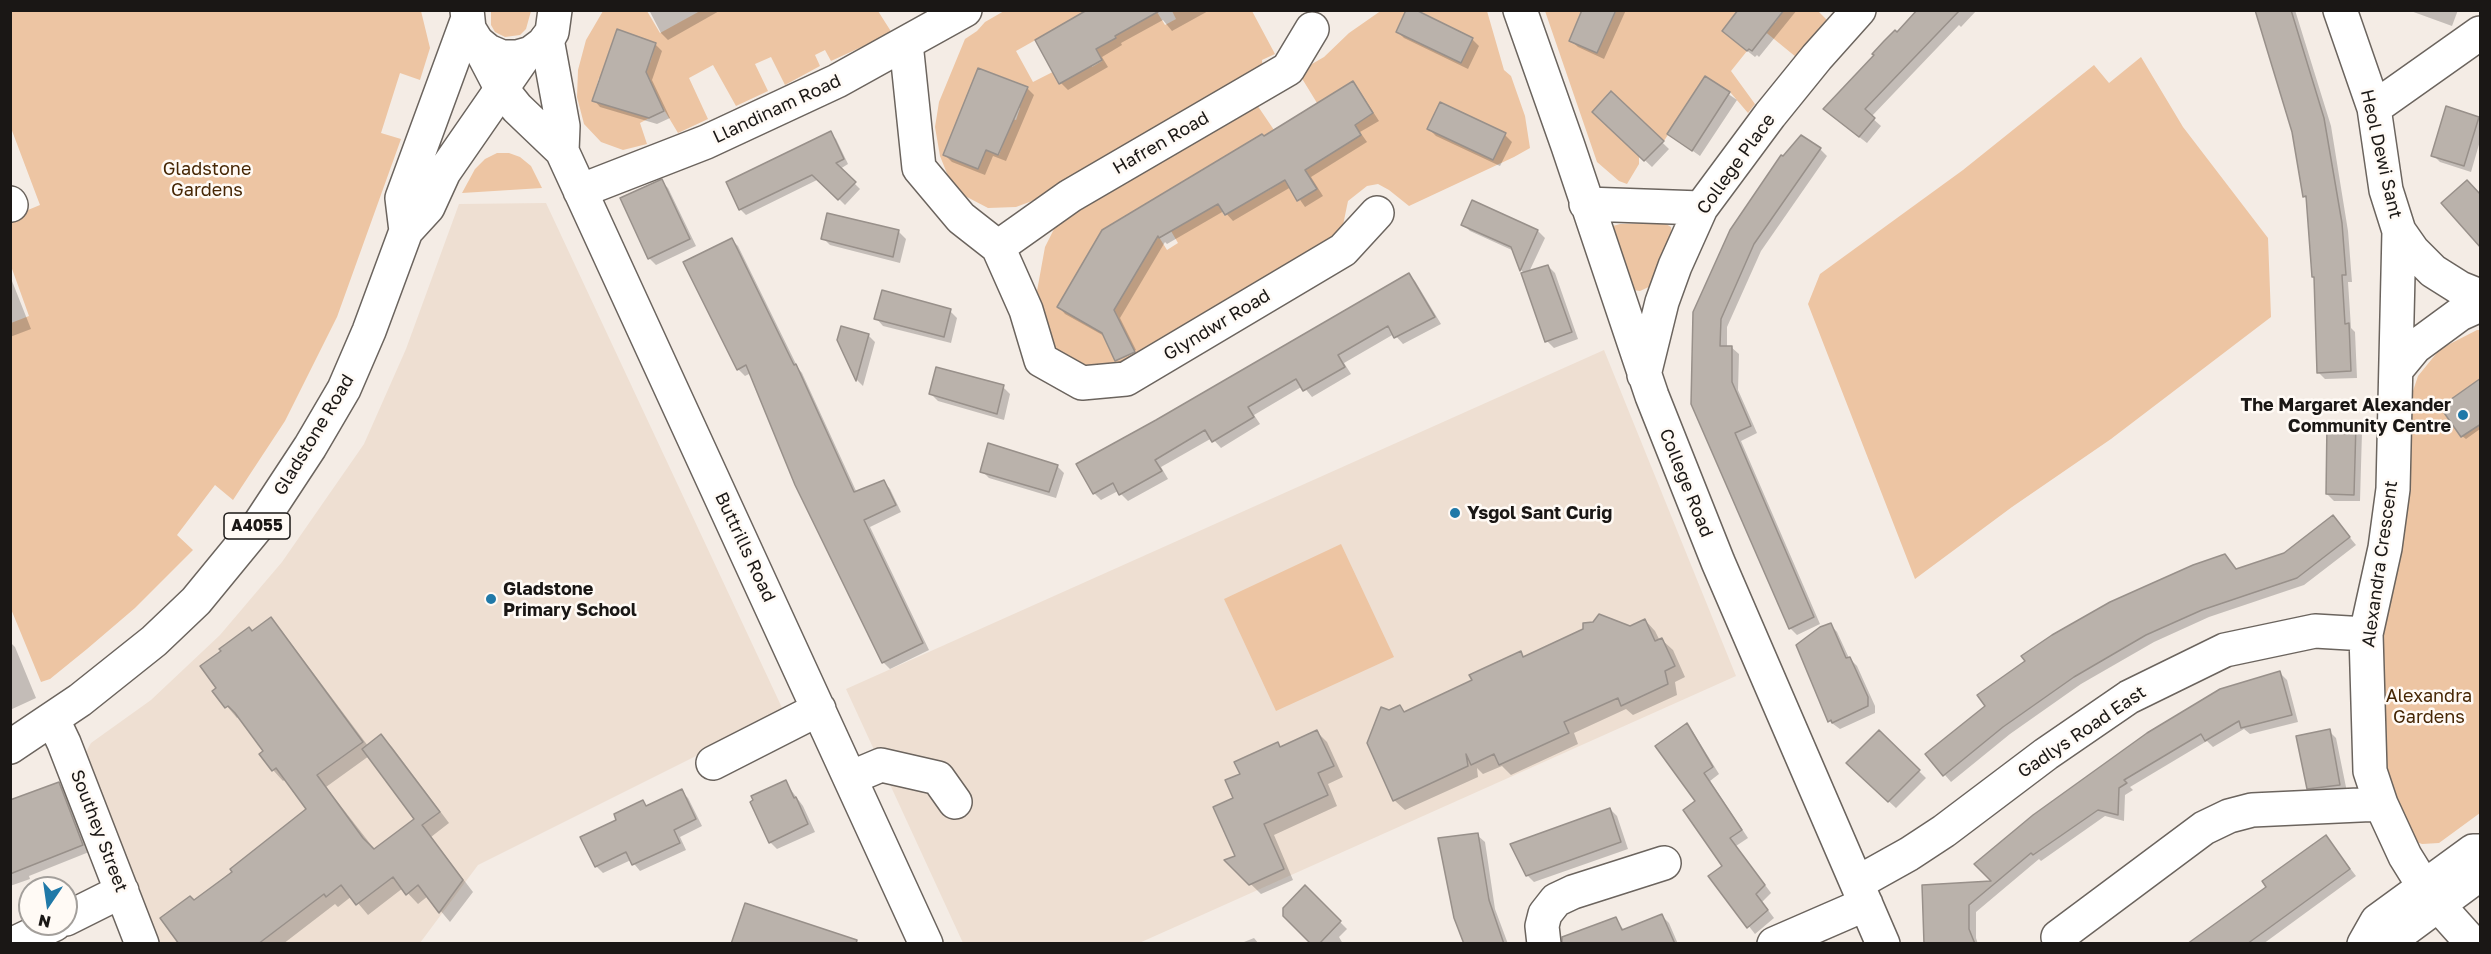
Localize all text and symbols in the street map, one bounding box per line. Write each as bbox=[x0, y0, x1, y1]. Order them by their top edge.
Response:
street label: Llandinam Road bbox=[710, 70, 844, 148]
street label: Heol Dewi Sant bbox=[2356, 87, 2406, 221]
street label: Hafren Road bbox=[1109, 107, 1213, 179]
street label: College Place bbox=[1692, 110, 1780, 218]
park label: Gladstone Gardens bbox=[163, 158, 251, 201]
street label: Glyndwr Road bbox=[1160, 285, 1274, 365]
street label: Gladstone Road bbox=[269, 371, 359, 499]
place label: The Margaret Alexander Community Centre bbox=[2240, 394, 2451, 436]
marker: The Margaret Alexander Community Centre bbox=[2456, 408, 2470, 422]
street label: College Road bbox=[1654, 426, 1718, 540]
street label: Alexandra Crescent bbox=[2358, 479, 2402, 649]
street label: Buttrills Road bbox=[710, 489, 780, 605]
place label: Ysgol Sant Curig bbox=[1467, 502, 1612, 524]
marker: Ysgol Sant Curig bbox=[1448, 506, 1462, 520]
road number: A4055 bbox=[224, 513, 290, 539]
place label: Gladstone Primary School bbox=[503, 578, 637, 620]
marker: Gladstone Primary School bbox=[484, 592, 498, 606]
street label: Gadlys Road East bbox=[2014, 681, 2150, 783]
park label: Alexandra Gardens bbox=[2386, 685, 2472, 728]
street label: Southey Street bbox=[66, 767, 132, 895]
north arrow bbox=[18, 876, 78, 936]
text: N bbox=[36, 910, 53, 933]

